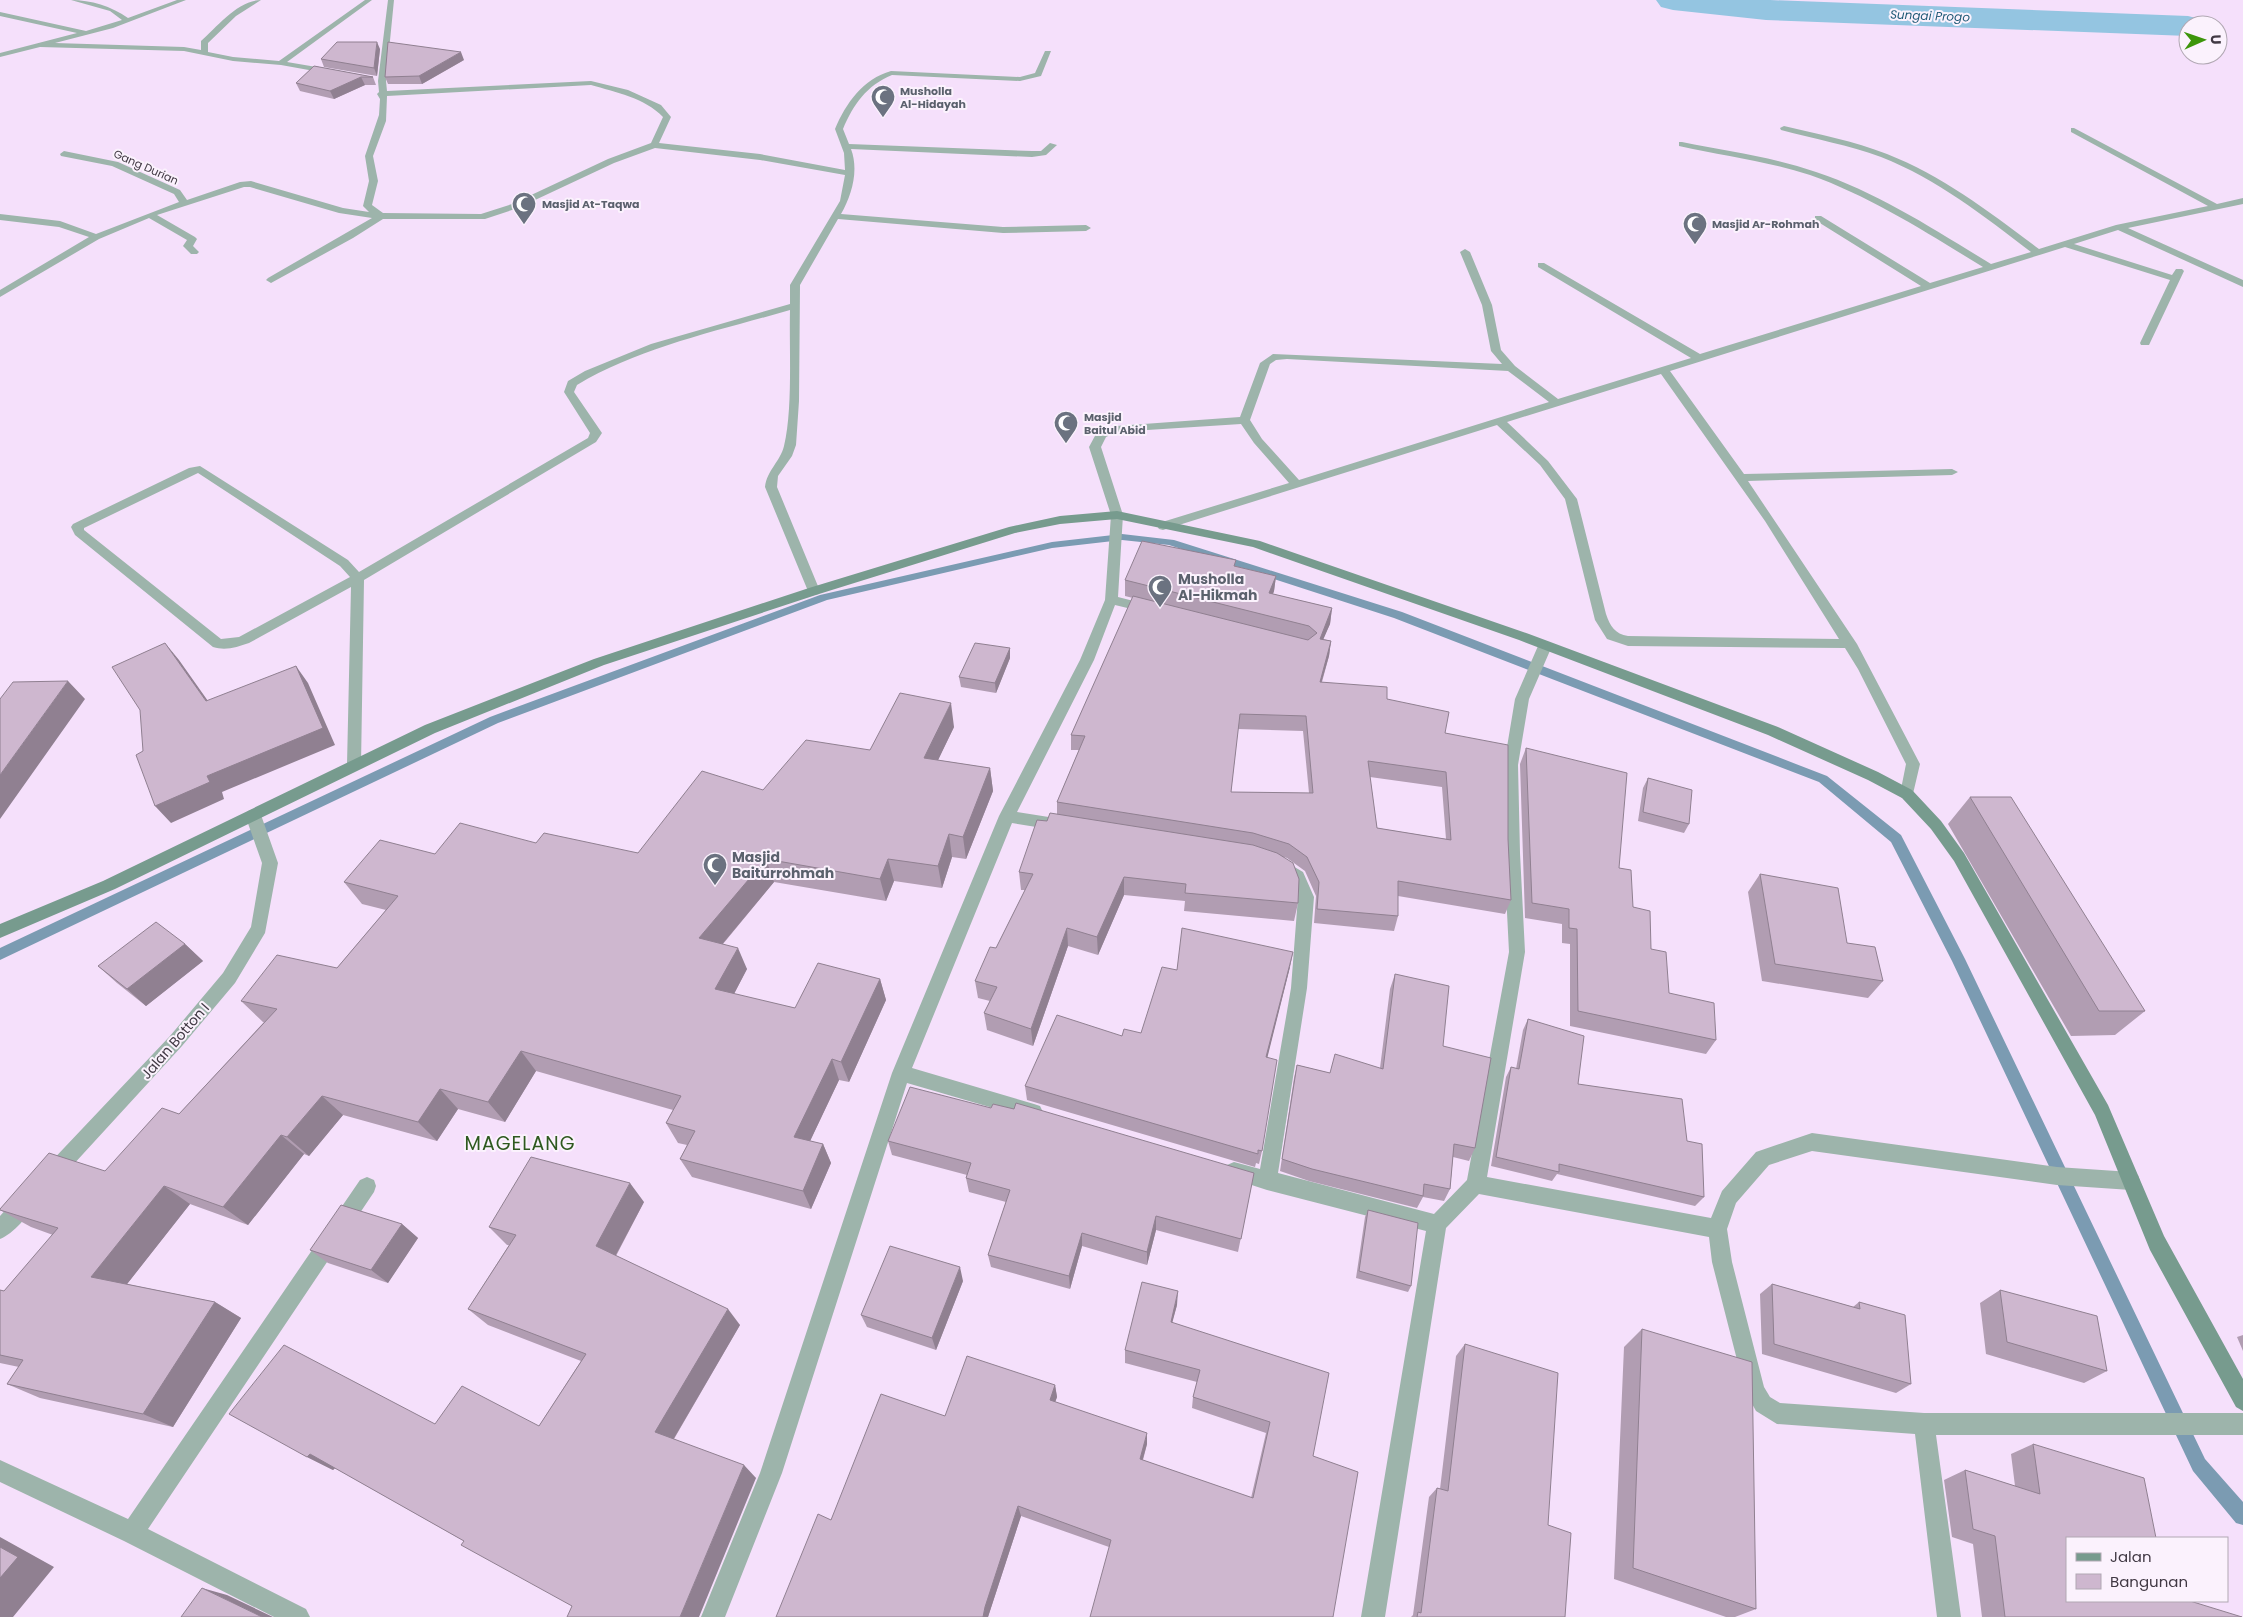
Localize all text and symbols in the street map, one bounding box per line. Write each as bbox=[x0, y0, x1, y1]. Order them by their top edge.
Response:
water label: Sungai Progo bbox=[1890, 6, 1971, 25]
north arrow bbox=[2178, 15, 2228, 65]
text: U bbox=[2206, 34, 2226, 45]
place label: Musholla Al-Hidayah bbox=[900, 83, 966, 112]
mosque icon: Musholla Al-Hidayah bbox=[870, 84, 896, 118]
street label: Gang Durian bbox=[111, 146, 181, 188]
mosque icon: Masjid At-Taqwa bbox=[511, 191, 537, 225]
place label: Masjid At-Taqwa bbox=[542, 196, 639, 212]
mosque icon: Masjid Ar-Rohmah bbox=[1682, 211, 1708, 245]
place label: Masjid Ar-Rohmah bbox=[1712, 216, 1819, 232]
place label: Masjid Baitul Abid bbox=[1084, 409, 1146, 438]
mosque icon: Masjid Baitul Abid bbox=[1053, 410, 1079, 444]
place label: Musholla Al-Hikmah bbox=[1178, 569, 1257, 605]
mosque icon: Musholla Al-Hikmah bbox=[1147, 574, 1173, 608]
place label: Masjid Baiturrohmah bbox=[732, 847, 834, 883]
mosque icon: Masjid Baiturrohmah bbox=[702, 852, 728, 886]
street label: Jalan Botton I bbox=[136, 998, 214, 1084]
district label: MAGELANG bbox=[465, 1130, 575, 1157]
legend bbox=[2066, 1537, 2228, 1602]
text: Jalan bbox=[2110, 1546, 2152, 1567]
text: Bangunan bbox=[2110, 1571, 2188, 1592]

